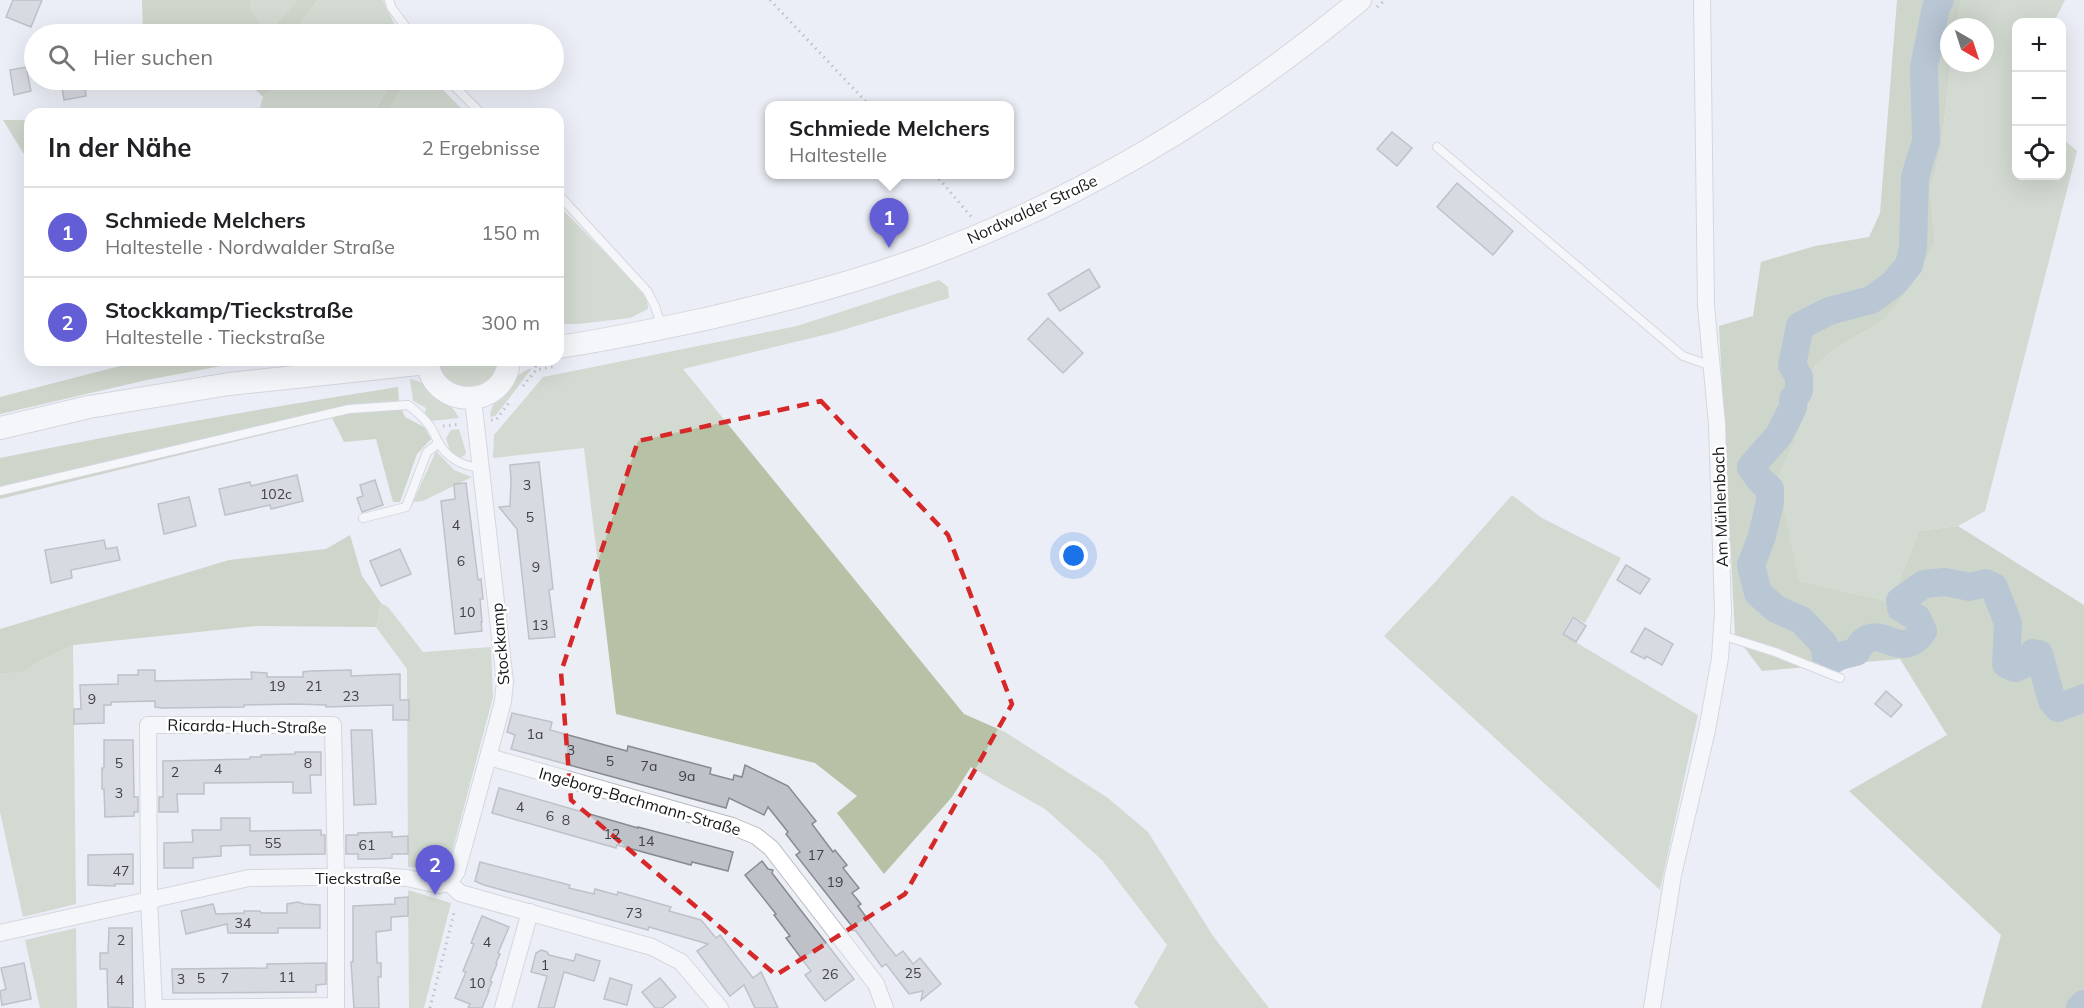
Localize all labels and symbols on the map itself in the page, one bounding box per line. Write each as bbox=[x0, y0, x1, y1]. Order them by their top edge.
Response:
north arrow bbox=[1940, 18, 1994, 72]
street label: Nordwalder Straße bbox=[964, 170, 1100, 248]
pin: 1 bbox=[870, 198, 908, 248]
street label: Am Mühlenbach bbox=[1708, 446, 1732, 568]
house number: 3 bbox=[523, 476, 531, 494]
house number: 102c bbox=[260, 485, 292, 503]
house number: 5 bbox=[526, 508, 534, 526]
house number: 4 bbox=[452, 516, 461, 534]
your location bbox=[1059, 541, 1088, 570]
house number: 6 bbox=[457, 552, 465, 570]
house number: 9 bbox=[532, 558, 540, 576]
street label: Stockkamp bbox=[486, 602, 514, 686]
house number: 10 bbox=[459, 603, 475, 621]
house number: 13 bbox=[532, 616, 548, 634]
house number: 19 bbox=[269, 677, 285, 695]
house number: 21 bbox=[306, 677, 322, 695]
house number: 23 bbox=[343, 687, 359, 705]
house number: 9 bbox=[88, 690, 96, 708]
street label: Ricarda-Huch-Straße bbox=[167, 715, 327, 737]
house number: 1a bbox=[527, 725, 543, 743]
house number: 3 bbox=[567, 741, 575, 759]
house number: 5 bbox=[606, 752, 614, 770]
house number: 5 bbox=[115, 754, 123, 772]
house number: 8 bbox=[304, 754, 312, 772]
house number: 7a bbox=[641, 757, 657, 775]
house number: 4 bbox=[214, 760, 223, 778]
house number: 2 bbox=[171, 763, 179, 781]
street label: Ingeborg-Bachmann-Straße bbox=[537, 763, 743, 839]
house number: 9a bbox=[679, 767, 695, 785]
house number: 3 bbox=[115, 784, 123, 802]
house number: 4 bbox=[516, 798, 525, 816]
house number: 6 bbox=[546, 807, 554, 825]
house number: 8 bbox=[562, 811, 570, 829]
house number: 12 bbox=[604, 825, 620, 843]
house number: 14 bbox=[638, 832, 655, 850]
house number: 55 bbox=[265, 834, 281, 852]
house number: 61 bbox=[359, 836, 375, 854]
pin: 2 bbox=[416, 846, 454, 895]
house number: 17 bbox=[808, 846, 824, 864]
house number: 47 bbox=[113, 862, 129, 880]
street label: Tieckstraße bbox=[315, 868, 401, 888]
house number: 19 bbox=[827, 873, 843, 891]
house number: 73 bbox=[626, 904, 642, 922]
house number: 34 bbox=[235, 914, 252, 932]
house number: 2 bbox=[117, 931, 125, 949]
house number: 4 bbox=[483, 933, 492, 951]
house number: 1 bbox=[541, 956, 549, 974]
house number: 25 bbox=[905, 964, 921, 982]
house number: 26 bbox=[822, 965, 838, 983]
house number: 11 bbox=[279, 968, 295, 986]
house number: 5 bbox=[197, 969, 205, 987]
house number: 7 bbox=[221, 969, 229, 987]
house number: 3 bbox=[177, 970, 185, 988]
house number: 4 bbox=[116, 971, 125, 989]
house number: 10 bbox=[469, 974, 485, 992]

